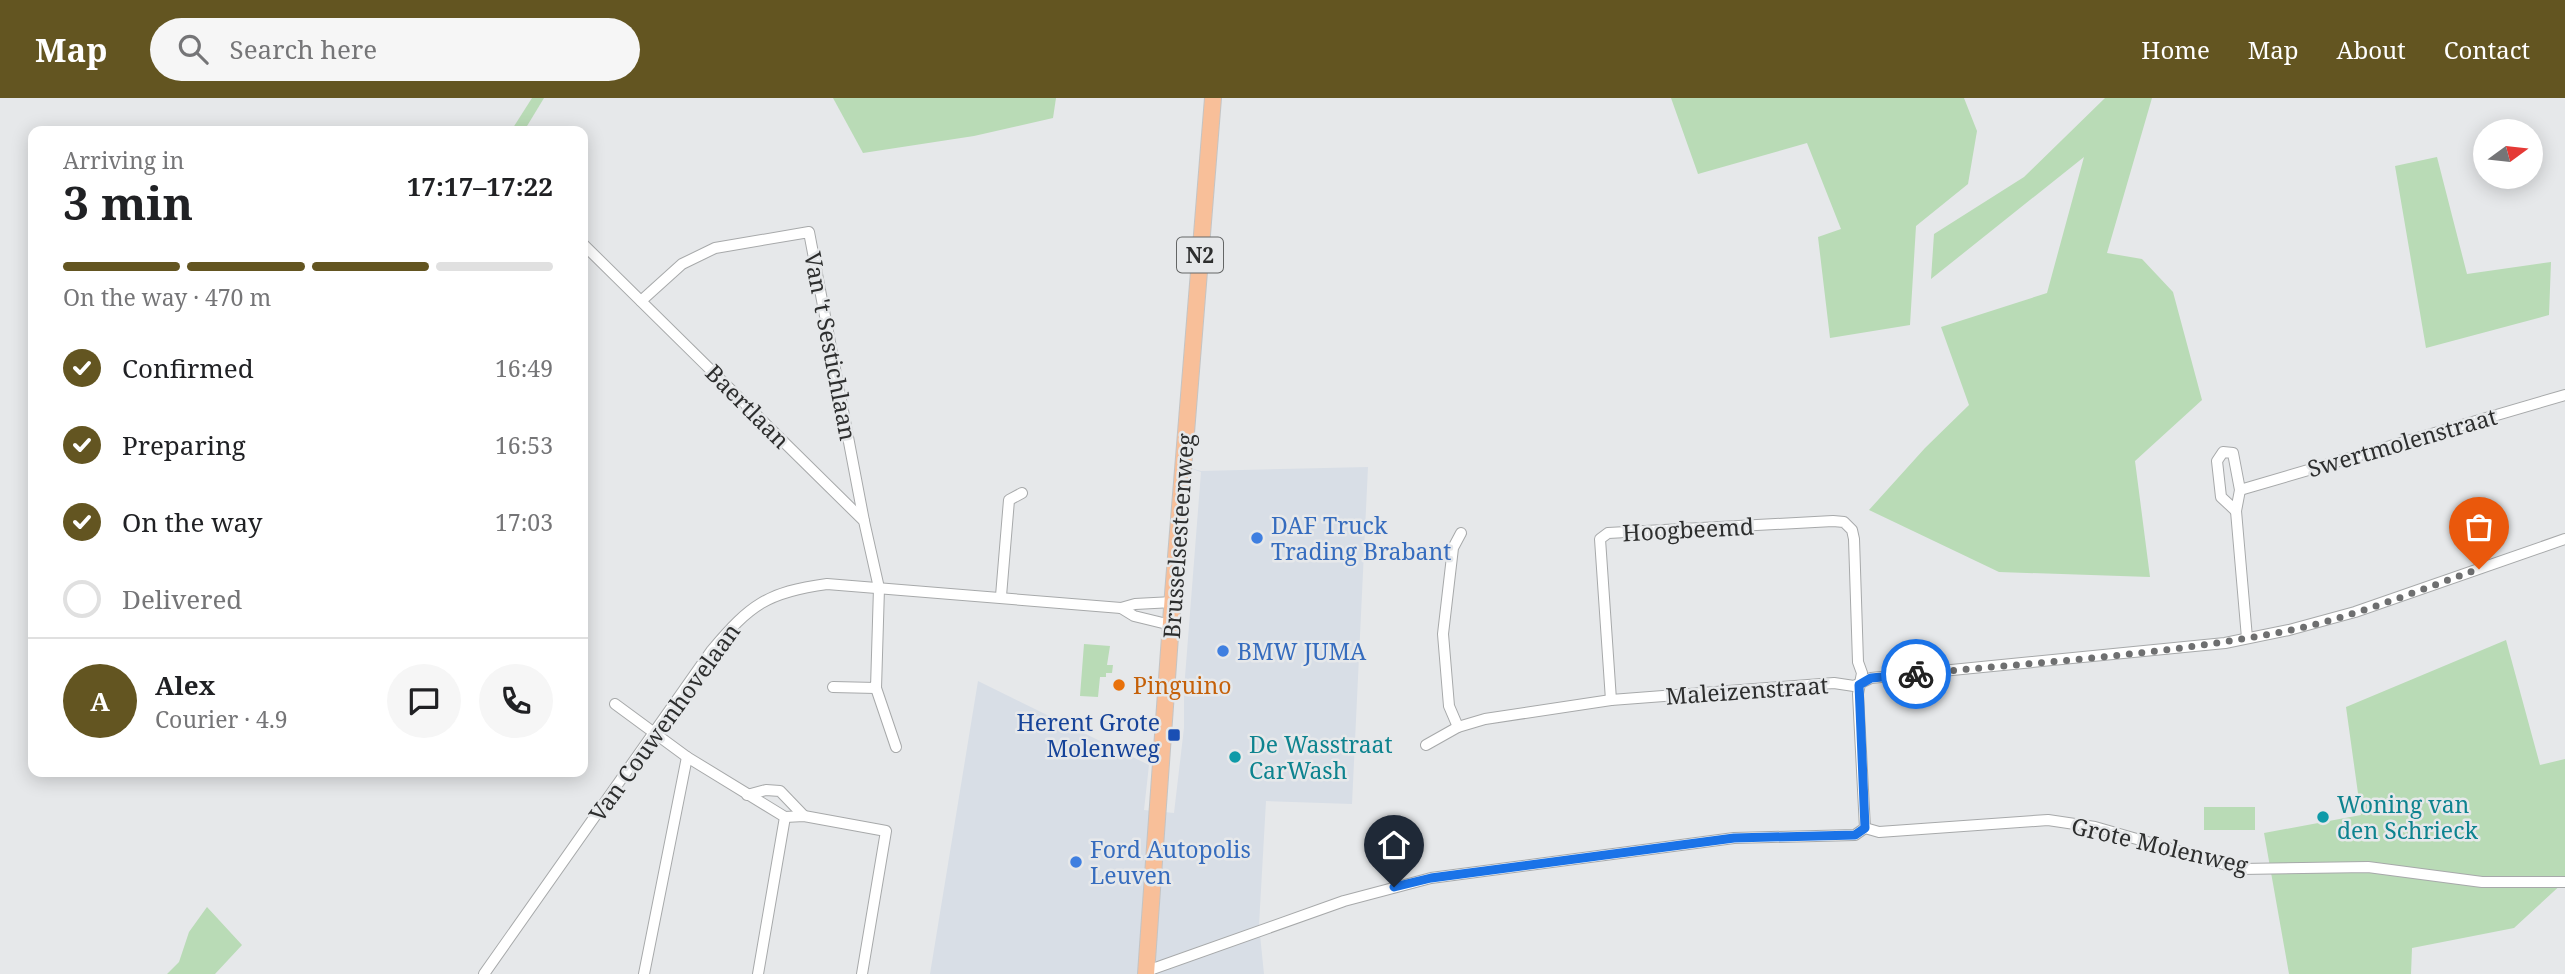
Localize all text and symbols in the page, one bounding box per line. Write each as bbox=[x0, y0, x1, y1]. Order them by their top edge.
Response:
search box bbox=[150, 18, 640, 81]
text: Map bbox=[35, 27, 108, 72]
icon: search bbox=[174, 30, 212, 68]
text: Search here bbox=[230, 31, 377, 67]
text: Home bbox=[2141, 33, 2210, 66]
text: Map bbox=[2248, 33, 2299, 66]
text: About bbox=[2337, 33, 2406, 66]
text: Contact bbox=[2444, 33, 2530, 66]
north arrow bbox=[2473, 119, 2543, 189]
map controls bbox=[2473, 119, 2543, 189]
text: Arriving in bbox=[63, 144, 184, 176]
text: 17:17–17:22 bbox=[407, 168, 553, 204]
text: 3 min bbox=[63, 171, 193, 233]
road number: N2 bbox=[1177, 238, 1223, 272]
street label: Van 't Sestichlaan bbox=[797, 249, 865, 443]
text: On the way · 470 m bbox=[63, 281, 271, 313]
icon: check bbox=[63, 349, 101, 387]
text: Confirmed bbox=[122, 350, 254, 386]
text: 16:49 bbox=[495, 352, 553, 384]
street label: Baertlaan bbox=[699, 357, 797, 455]
street label: Swertmolenstraat bbox=[2304, 400, 2500, 484]
icon: check bbox=[63, 426, 101, 464]
text: Preparing bbox=[122, 427, 246, 463]
text: 16:53 bbox=[495, 429, 553, 461]
street label: Brusselsesteenweg bbox=[1155, 432, 1201, 640]
pin bbox=[2449, 497, 2509, 569]
icon: check bbox=[63, 503, 101, 541]
text: On the way bbox=[122, 504, 262, 540]
text: 17:03 bbox=[495, 506, 553, 538]
icon: bag bbox=[2460, 508, 2498, 546]
place label: DAF Truck Trading Brabant bbox=[1271, 509, 1451, 567]
street label: Hoogbeemd bbox=[1621, 510, 1755, 548]
marker: DAF Truck Trading Brabant bbox=[1249, 530, 1265, 546]
text: Delivered bbox=[122, 581, 242, 617]
street label: Van Couwenhovelaan bbox=[581, 616, 747, 828]
place label: BMW JUMA bbox=[1237, 635, 1367, 667]
courier bbox=[1881, 639, 1951, 709]
marker: BMW JUMA bbox=[1215, 643, 1231, 659]
icon: bike bbox=[1897, 655, 1935, 693]
button: chat bbox=[387, 664, 461, 738]
button: phone bbox=[479, 664, 553, 738]
text: Alex bbox=[155, 667, 215, 703]
street label: Maleizenstraat bbox=[1665, 668, 1829, 712]
place label: Pinguino bbox=[1133, 669, 1232, 701]
marker: Pinguino bbox=[1111, 677, 1127, 693]
text: A bbox=[90, 683, 110, 719]
text: Courier · 4.9 bbox=[155, 703, 288, 735]
place label: Herent Grote Molenweg bbox=[1016, 706, 1161, 764]
marker: Herent Grote Molenweg bbox=[1166, 727, 1182, 743]
place label: De Wasstraat CarWash bbox=[1249, 728, 1393, 786]
marker: De Wasstraat CarWash bbox=[1227, 749, 1243, 765]
place label: Woning van den Schrieck bbox=[2337, 788, 2478, 846]
street label: Grote Molenweg bbox=[2068, 809, 2252, 881]
marker: Woning van den Schrieck bbox=[2315, 809, 2331, 825]
pin bbox=[1364, 815, 1424, 887]
icon: home bbox=[1375, 826, 1413, 864]
place label: Ford Autopolis Leuven bbox=[1090, 833, 1251, 891]
marker: Ford Autopolis Leuven bbox=[1068, 854, 1084, 870]

